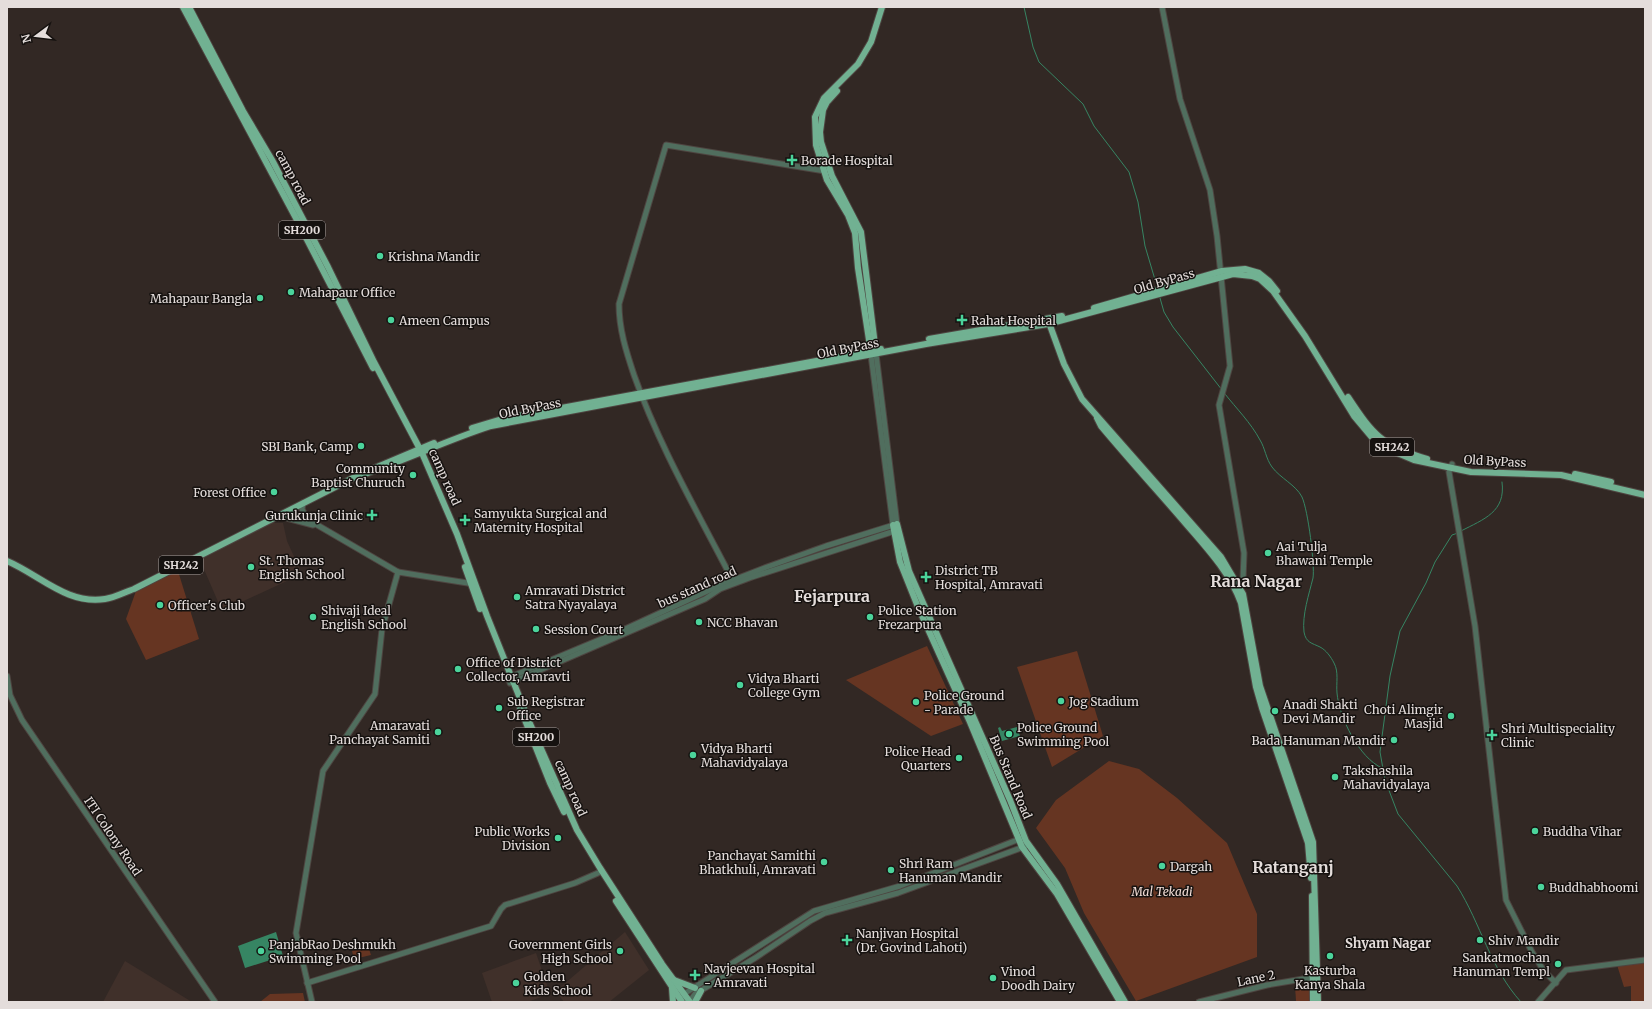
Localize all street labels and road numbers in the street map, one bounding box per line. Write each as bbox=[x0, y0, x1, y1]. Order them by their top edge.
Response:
street label: camp road bbox=[272, 147, 314, 207]
road number: SH200 bbox=[279, 221, 325, 239]
street label: Old ByPass bbox=[1132, 265, 1196, 297]
street label: Old ByPass bbox=[816, 335, 880, 361]
street label: Old ByPass bbox=[498, 395, 562, 421]
road number: SH242 bbox=[1370, 438, 1414, 456]
street label: camp road bbox=[426, 446, 464, 508]
street label: Old ByPass bbox=[1463, 452, 1527, 470]
road number: SH242 bbox=[159, 556, 203, 574]
street label: bus stand road bbox=[654, 563, 739, 611]
road number: SH200 bbox=[513, 728, 559, 746]
street label: Bus Stand Road bbox=[987, 733, 1035, 821]
street label: camp road bbox=[552, 757, 590, 819]
street label: ITI Colony Road bbox=[81, 794, 145, 878]
street label: Lane 2 bbox=[1236, 967, 1276, 989]

